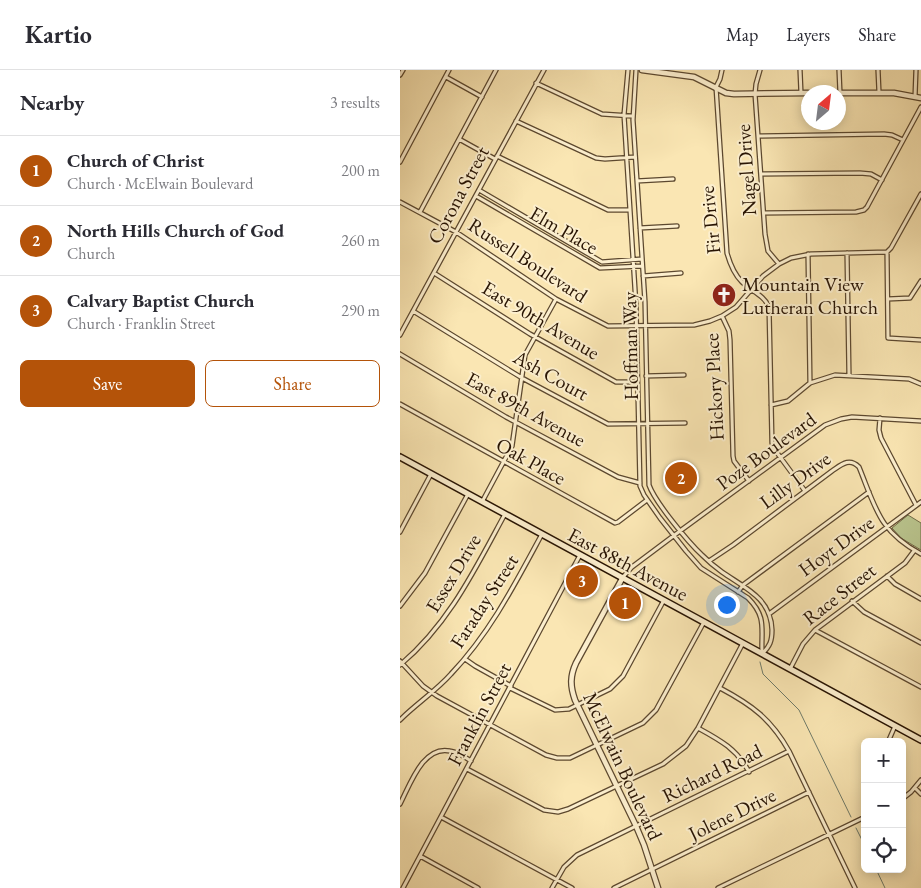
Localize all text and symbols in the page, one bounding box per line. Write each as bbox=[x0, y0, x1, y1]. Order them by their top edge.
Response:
text: Kartio bbox=[25, 19, 92, 50]
text: Map bbox=[726, 23, 758, 46]
text: Layers bbox=[786, 23, 830, 46]
text: Share bbox=[858, 23, 896, 46]
north arrow bbox=[801, 85, 846, 130]
text: Nearby bbox=[20, 89, 84, 116]
text: 3 results bbox=[330, 92, 380, 113]
street label: Nagel Drive bbox=[730, 123, 762, 217]
street label: Corona Street bbox=[421, 141, 495, 248]
text: Church of Christ bbox=[67, 148, 204, 173]
text: 1 bbox=[32, 160, 40, 181]
text: 200 m bbox=[341, 160, 380, 181]
text: Church · McElwain Boulevard bbox=[67, 173, 253, 194]
street label: Fir Drive bbox=[693, 184, 727, 255]
street label: Elm Place bbox=[525, 200, 603, 260]
street label: Russell Boulevard bbox=[463, 212, 593, 309]
text: North Hills Church of God bbox=[67, 218, 284, 243]
text: 2 bbox=[32, 230, 40, 251]
text: 260 m bbox=[341, 230, 380, 251]
text: Church bbox=[67, 243, 115, 264]
place label: Mountain View Lutheran Church bbox=[742, 271, 878, 320]
street label: East 90th Avenue bbox=[477, 275, 605, 365]
church icon: Mountain View Lutheran Church bbox=[711, 282, 737, 308]
text: Calvary Baptist Church bbox=[67, 288, 254, 313]
street label: Hoffman Way bbox=[616, 291, 644, 400]
text: 3 bbox=[32, 300, 40, 321]
text: 290 m bbox=[341, 300, 380, 321]
text: Church · Franklin Street bbox=[67, 313, 215, 334]
street label: Hickory Place bbox=[698, 333, 730, 441]
street label: Ash Court bbox=[508, 343, 594, 407]
button: Save bbox=[20, 360, 195, 407]
button: Share bbox=[205, 360, 380, 407]
street label: East 89th Avenue bbox=[462, 365, 590, 453]
street label: Poze Boulevard bbox=[711, 406, 822, 496]
street label: Oak Place bbox=[491, 431, 571, 491]
street label: Lilly Drive bbox=[754, 445, 836, 515]
pin: 2 bbox=[665, 459, 697, 497]
street label: Hoyt Drive bbox=[793, 510, 879, 582]
street label: East 88th Avenue bbox=[563, 521, 693, 607]
street label: Essex Drive bbox=[419, 529, 487, 617]
street label: Faraday Street bbox=[444, 549, 524, 653]
street label: Race Street bbox=[797, 557, 881, 631]
pin: 3 bbox=[566, 562, 598, 600]
pin: 1 bbox=[609, 584, 641, 622]
your location bbox=[714, 592, 740, 618]
street label: Franklin Street bbox=[441, 657, 517, 770]
street label: McElwain Boulevard bbox=[577, 688, 669, 845]
street label: Richard Road bbox=[658, 737, 767, 808]
map controls bbox=[861, 738, 906, 873]
button: + bbox=[861, 738, 906, 783]
street label: Jolene Drive bbox=[682, 782, 780, 847]
button: − bbox=[861, 783, 906, 828]
button: locate bbox=[861, 828, 906, 873]

